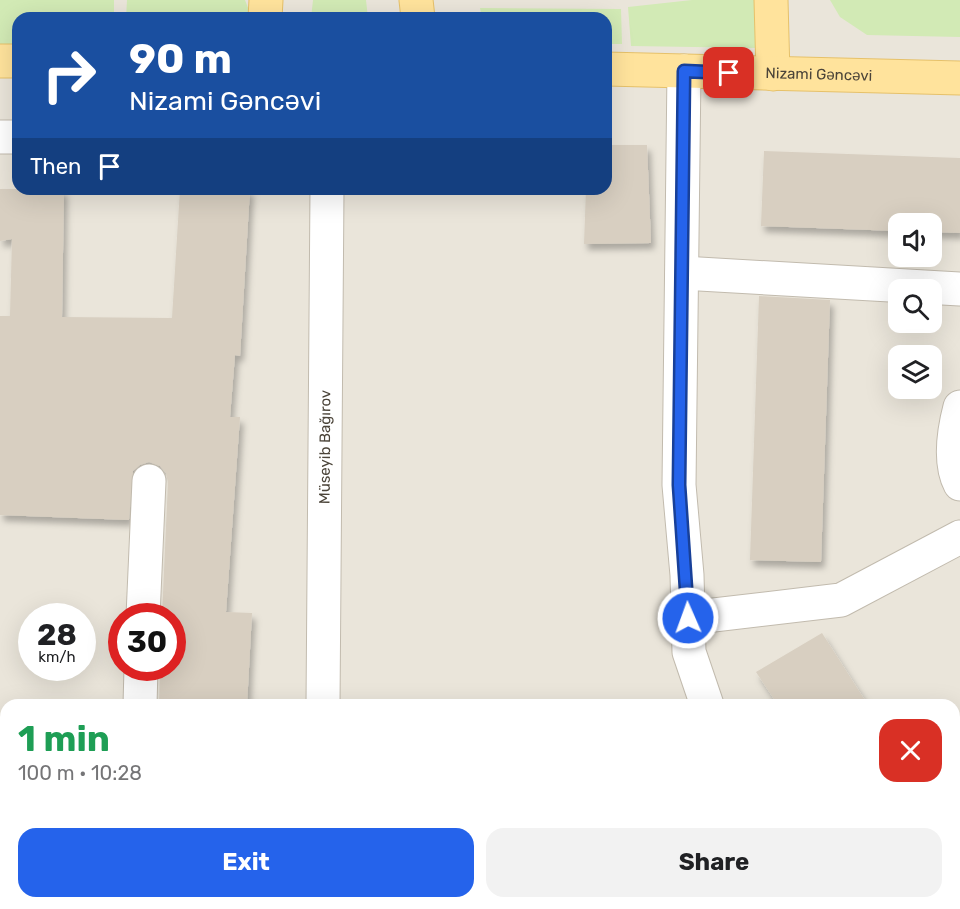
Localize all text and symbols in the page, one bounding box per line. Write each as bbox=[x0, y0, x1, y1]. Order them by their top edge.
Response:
text: 90 m bbox=[129, 34, 232, 84]
icon: right bbox=[30, 36, 108, 114]
pin bbox=[703, 47, 754, 98]
icon: arrive bbox=[712, 56, 745, 89]
street label: Nizami Gəncəvi bbox=[765, 64, 873, 85]
text: Nizami Gəncəvi bbox=[129, 85, 321, 117]
icon: arrive bbox=[93, 150, 126, 183]
text: Then bbox=[30, 153, 81, 180]
map controls bbox=[888, 213, 942, 399]
button: sound bbox=[888, 213, 942, 267]
button: search bbox=[888, 279, 942, 333]
button: layers bbox=[888, 345, 942, 399]
street label: Müseyib Bağırov bbox=[316, 390, 334, 504]
position arrow bbox=[656, 586, 720, 650]
speed limit sign: 30 bbox=[108, 603, 186, 681]
text: 28 bbox=[37, 617, 77, 653]
text: km/h bbox=[38, 648, 76, 666]
text: 1 min bbox=[18, 717, 110, 760]
button: close bbox=[879, 719, 942, 782]
text: 100 m · 10:28 bbox=[18, 761, 142, 785]
button: Exit bbox=[18, 828, 474, 897]
button: Share bbox=[486, 828, 942, 897]

